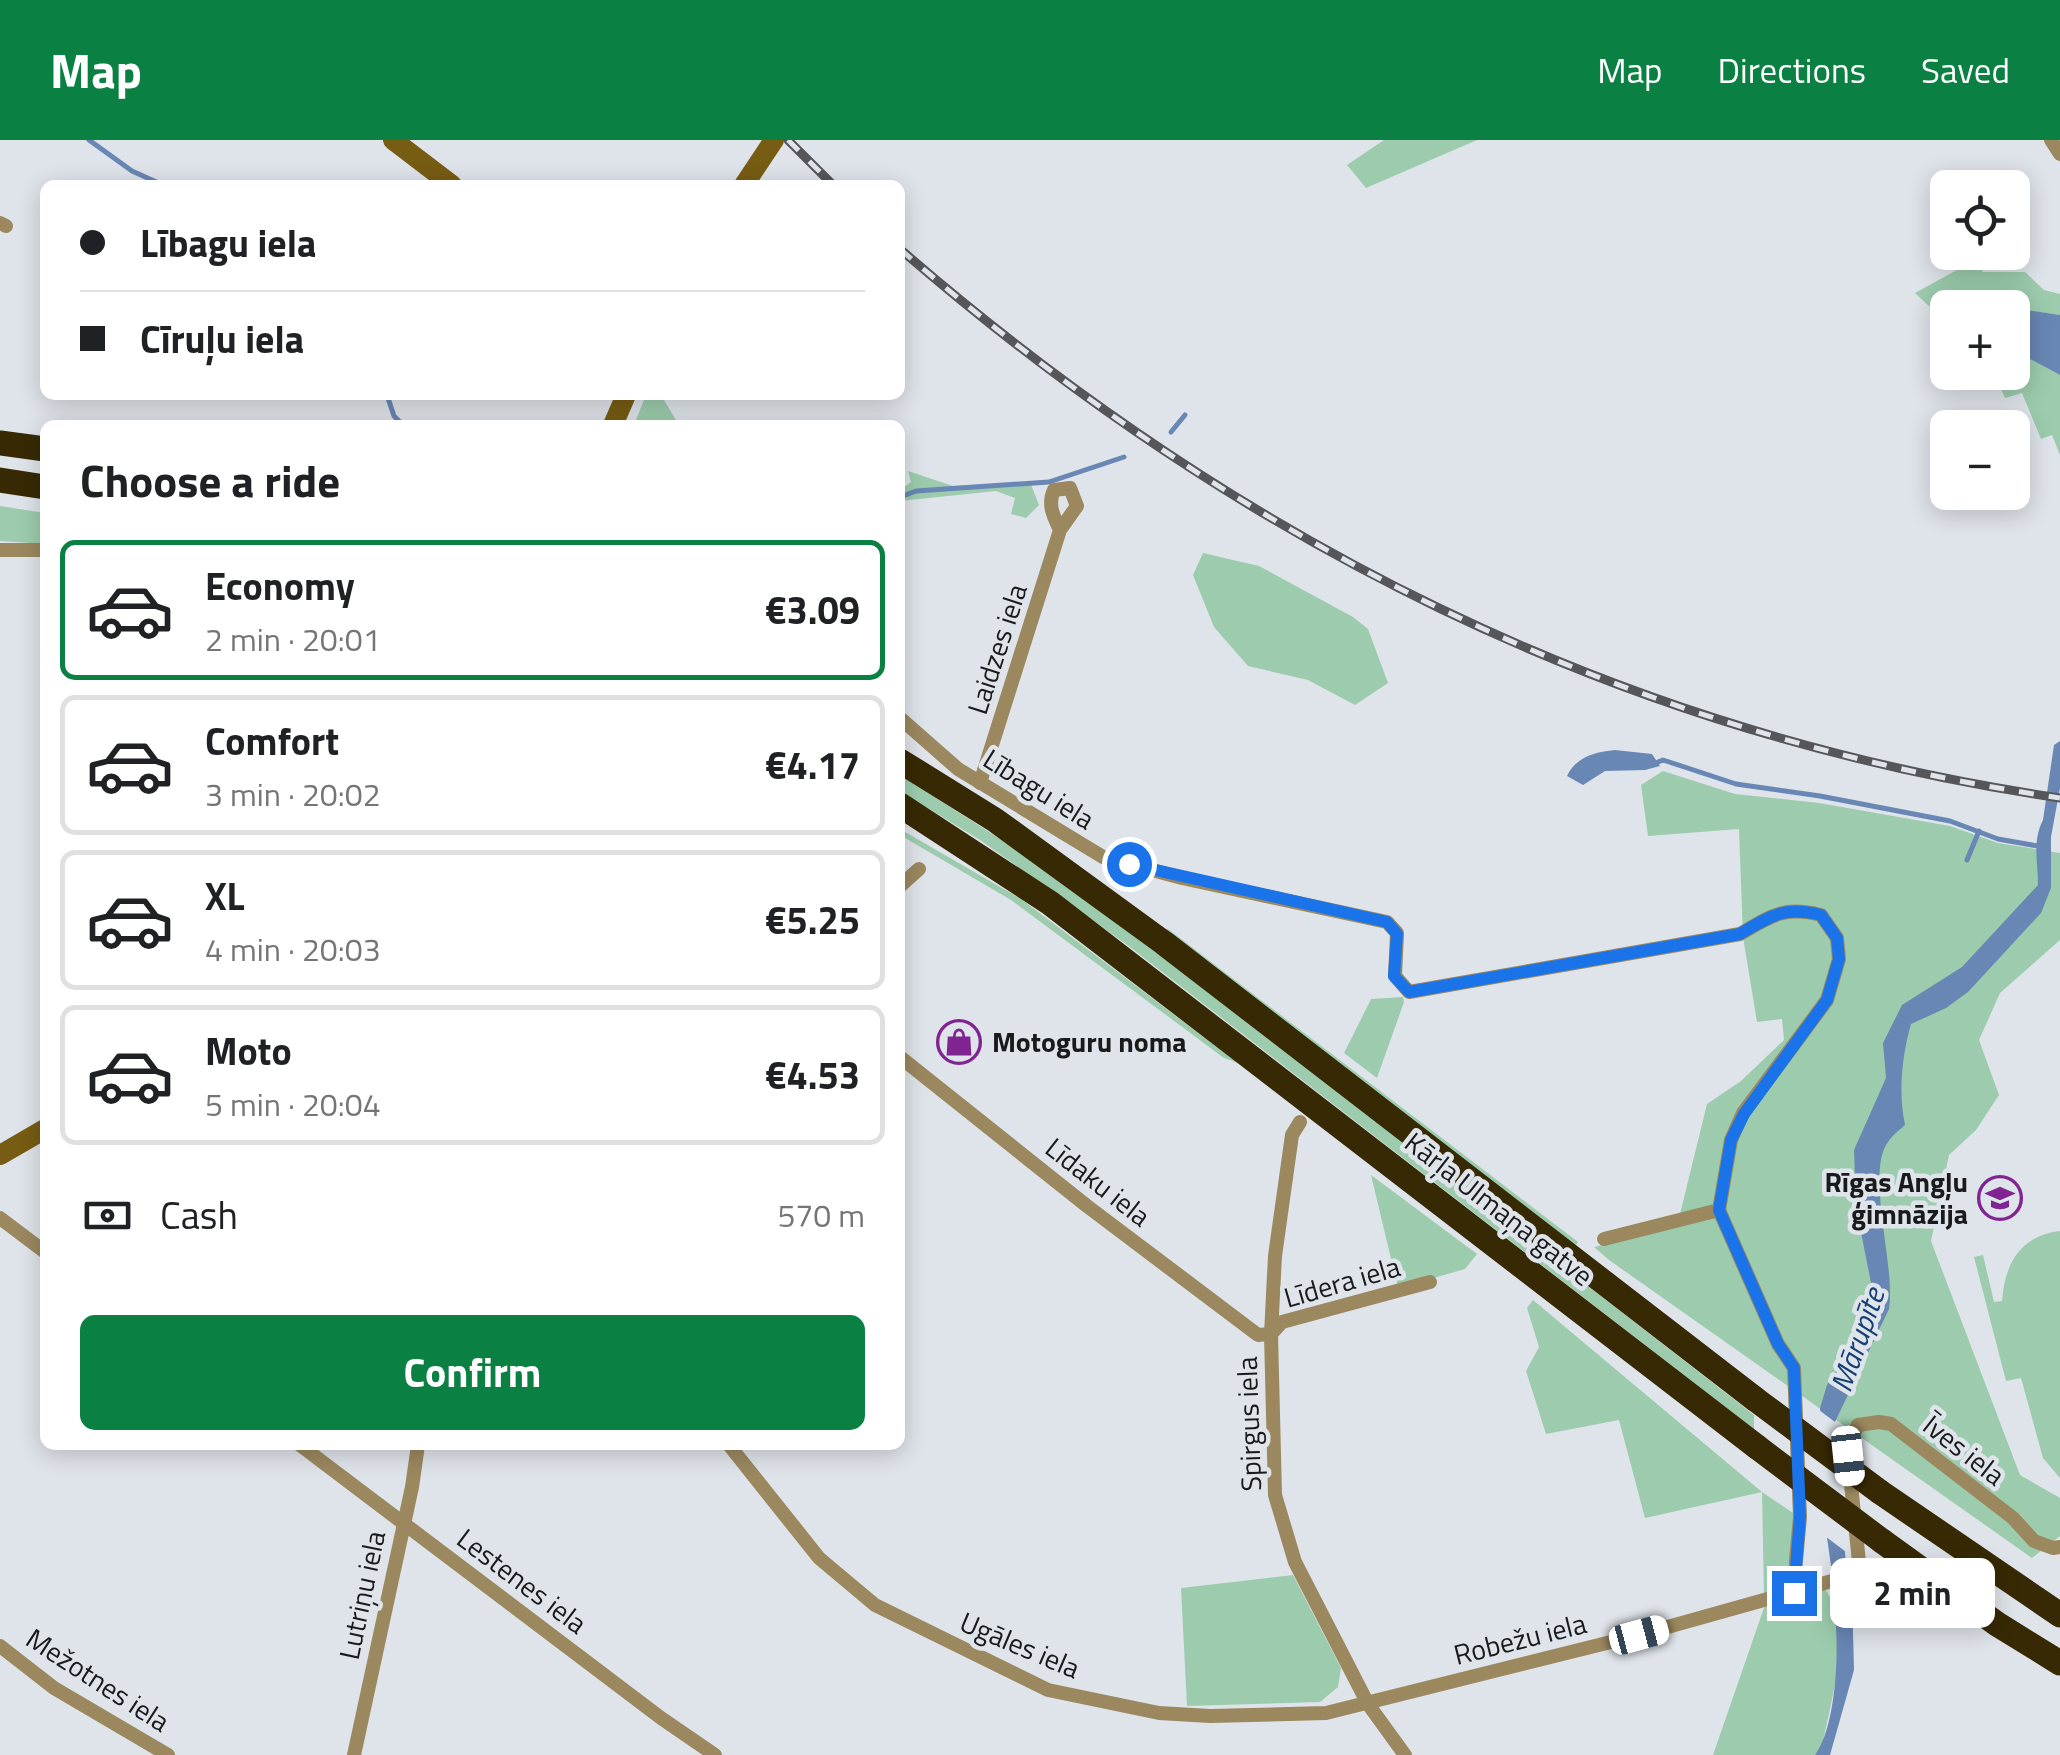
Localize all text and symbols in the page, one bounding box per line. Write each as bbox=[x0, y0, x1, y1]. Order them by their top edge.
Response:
text: Map bbox=[50, 34, 142, 107]
text: Map bbox=[1597, 43, 1663, 97]
text: Directions bbox=[1718, 43, 1866, 97]
text: Saved bbox=[1921, 43, 2010, 97]
map controls bbox=[1930, 170, 2030, 510]
button: locate bbox=[1930, 170, 2030, 270]
text: Lībagu iela bbox=[140, 214, 316, 272]
button: + bbox=[1930, 290, 2030, 390]
text: Cīruļu iela bbox=[140, 310, 304, 368]
button: − bbox=[1930, 410, 2030, 510]
text: Choose a ride bbox=[80, 446, 340, 514]
text: Economy bbox=[205, 557, 355, 615]
icon: car bbox=[85, 565, 175, 655]
street label: Laidzes iela bbox=[955, 578, 1038, 720]
text: €3.09 bbox=[765, 581, 860, 639]
text: 2 min · 20:01 bbox=[205, 615, 381, 663]
text: Comfort bbox=[205, 712, 339, 770]
icon: car bbox=[85, 720, 175, 810]
text: €4.17 bbox=[765, 736, 860, 794]
street label: Lībagu iela bbox=[975, 737, 1103, 840]
text: 3 min · 20:02 bbox=[205, 770, 381, 818]
route start bbox=[1107, 842, 1152, 887]
text: XL bbox=[205, 867, 245, 925]
icon: car bbox=[85, 875, 175, 965]
text: €5.25 bbox=[765, 891, 860, 949]
text: 4 min · 20:03 bbox=[205, 925, 381, 973]
shop icon: Motoguru noma bbox=[936, 1019, 982, 1065]
place label: Motoguru noma bbox=[992, 1020, 1187, 1063]
text: Moto bbox=[205, 1022, 292, 1080]
icon: car bbox=[85, 1030, 175, 1120]
text: €4.53 bbox=[765, 1046, 860, 1104]
text: 5 min · 20:04 bbox=[205, 1080, 381, 1128]
street label: Kārļa Ulmaņa gatve bbox=[1396, 1121, 1603, 1296]
street label: Līdaku iela bbox=[1036, 1127, 1160, 1237]
place label: Rīgas Angļu ģimnāzija bbox=[1824, 1160, 1968, 1235]
school or university icon: Rīgas Angļu ģimnāzija bbox=[1977, 1175, 2023, 1221]
text: Cash bbox=[160, 1186, 238, 1244]
icon: cash bbox=[80, 1188, 135, 1243]
text: 570 m bbox=[777, 1191, 865, 1239]
street label: Līdera iela bbox=[1279, 1244, 1405, 1319]
water label: Mārupīte bbox=[1818, 1279, 1897, 1398]
button: Confirm bbox=[80, 1315, 865, 1430]
street label: Spirgus iela bbox=[1225, 1356, 1272, 1492]
street label: Īves iela bbox=[1913, 1403, 2015, 1496]
car bbox=[1830, 1425, 1866, 1487]
street label: Lestenes iela bbox=[448, 1517, 597, 1644]
street label: Lutriņu iela bbox=[327, 1527, 396, 1663]
callout: 2 min bbox=[1829, 1558, 1994, 1628]
text: 2 min bbox=[1874, 1569, 1951, 1617]
route end bbox=[1772, 1571, 1817, 1616]
street label: Ugāles iela bbox=[953, 1600, 1087, 1689]
street label: Robežu iela bbox=[1449, 1601, 1591, 1676]
car bbox=[1606, 1613, 1672, 1657]
street label: Mežotnes iela bbox=[18, 1617, 179, 1742]

